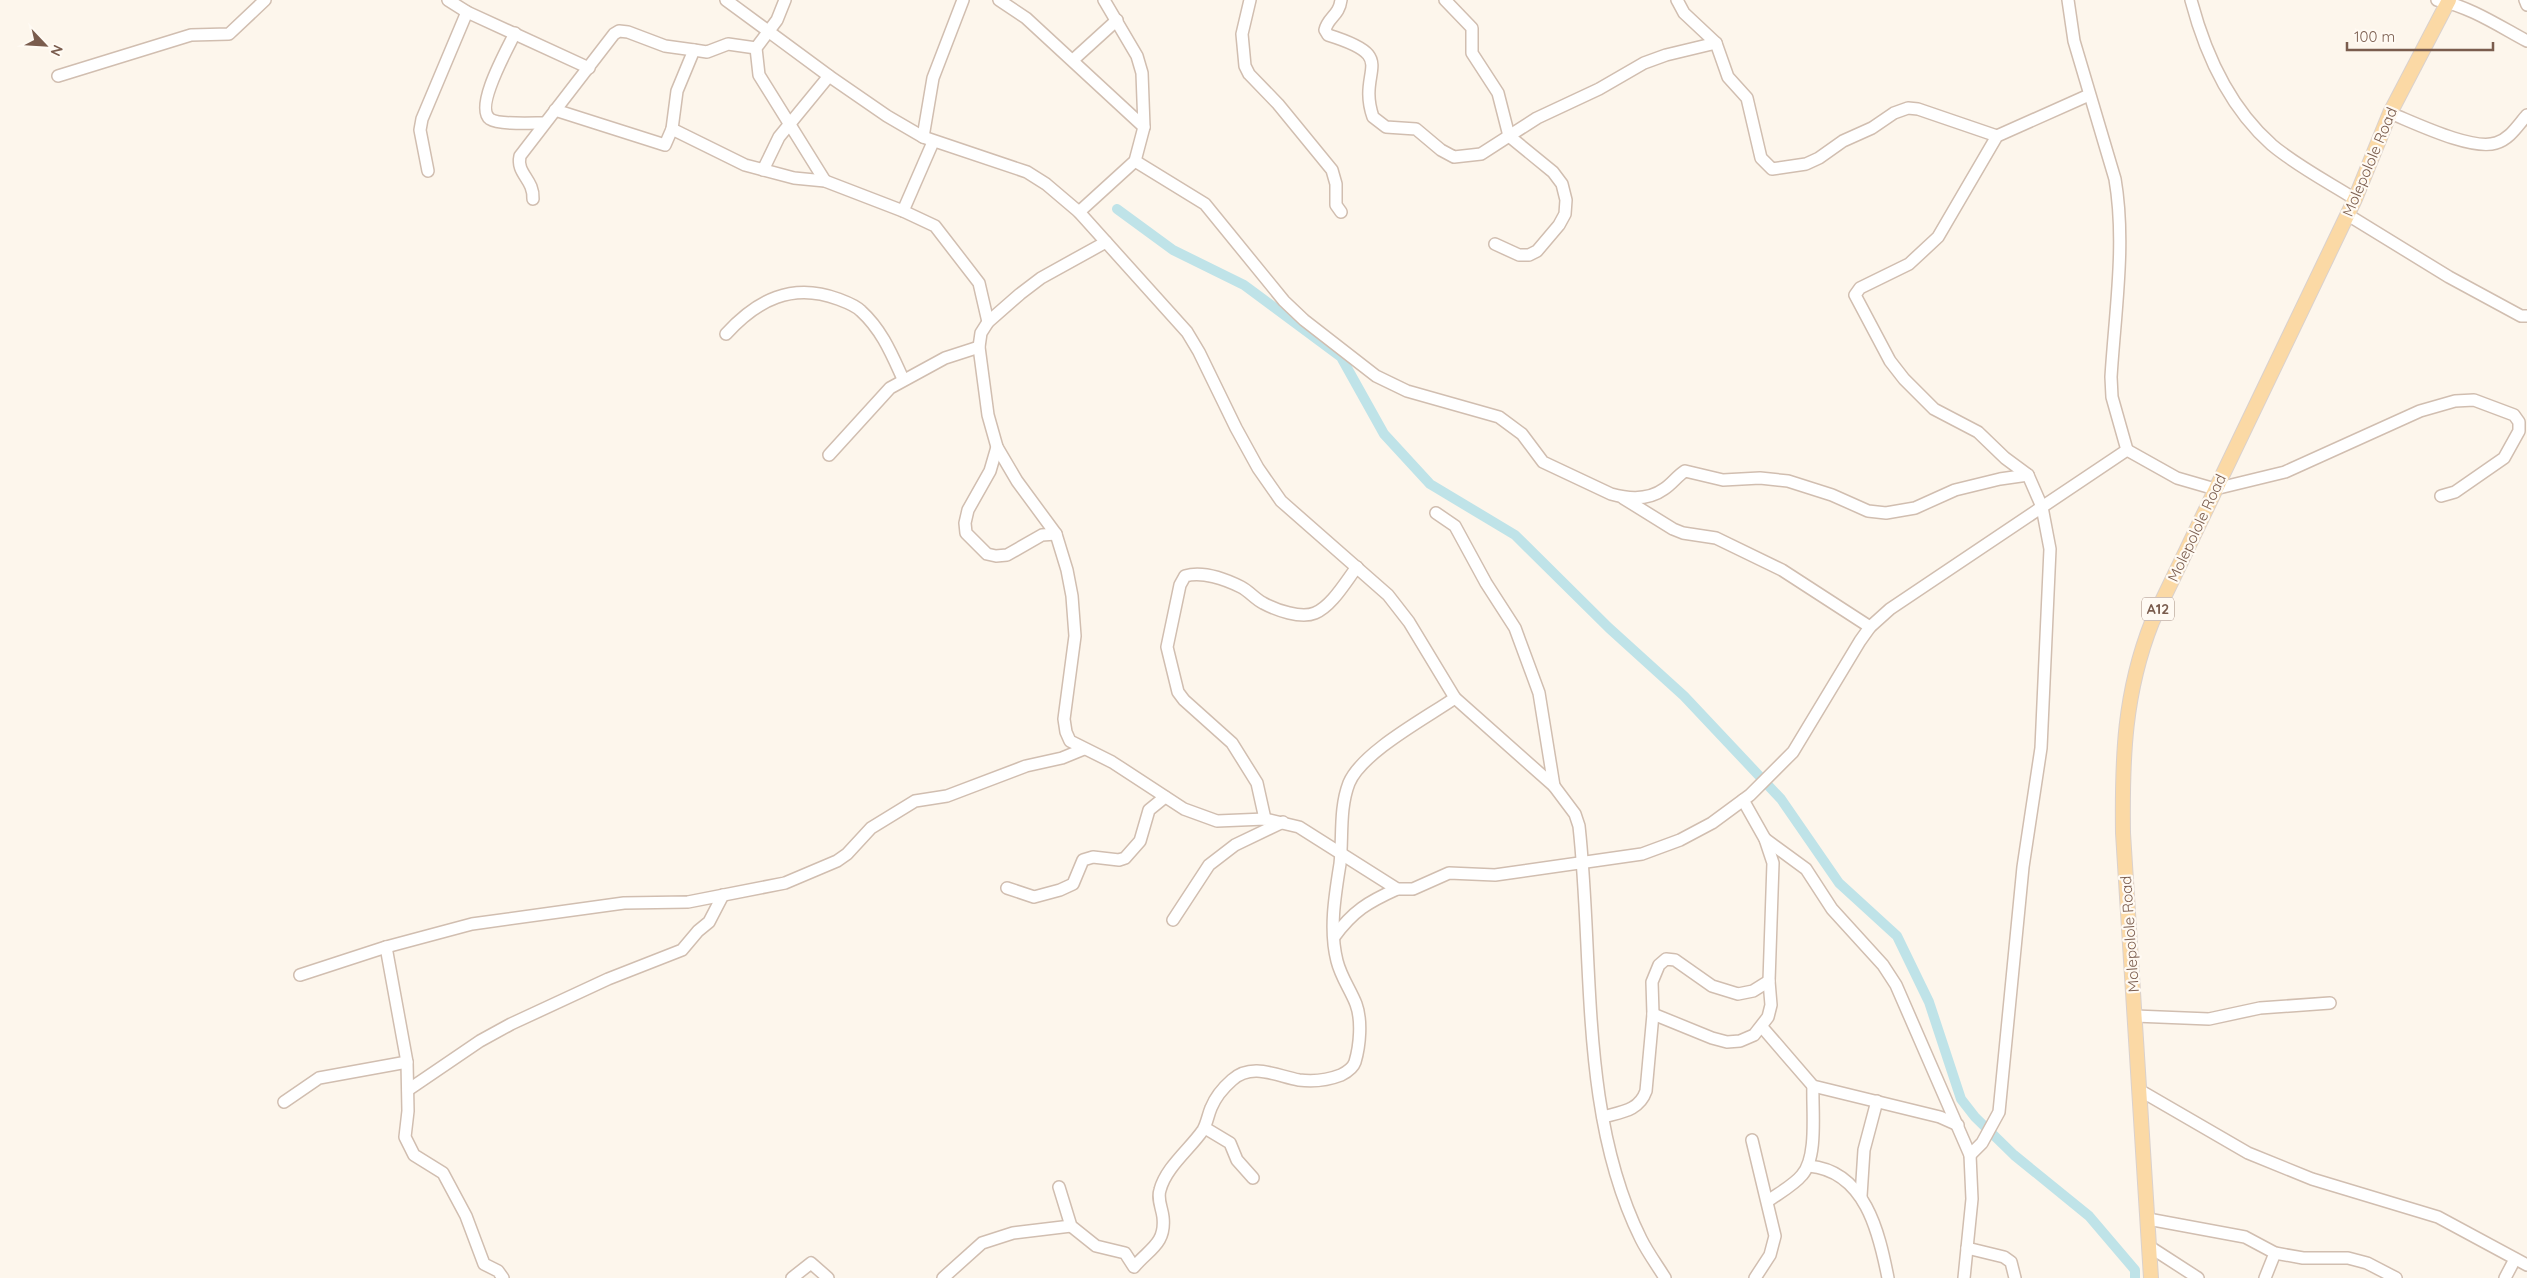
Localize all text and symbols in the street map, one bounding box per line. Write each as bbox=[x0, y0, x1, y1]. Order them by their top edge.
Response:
north arrow bbox=[20, 20, 70, 70]
scale bar bbox=[2347, 20, 2493, 52]
text: 100 m bbox=[2354, 27, 2395, 46]
text: N bbox=[46, 42, 67, 59]
street label: Molepolole Road bbox=[2338, 104, 2401, 219]
street label: Molepolole Road bbox=[2163, 471, 2230, 585]
road number: A12 bbox=[2142, 598, 2174, 620]
street label: Molepolole Road bbox=[2116, 875, 2143, 993]

